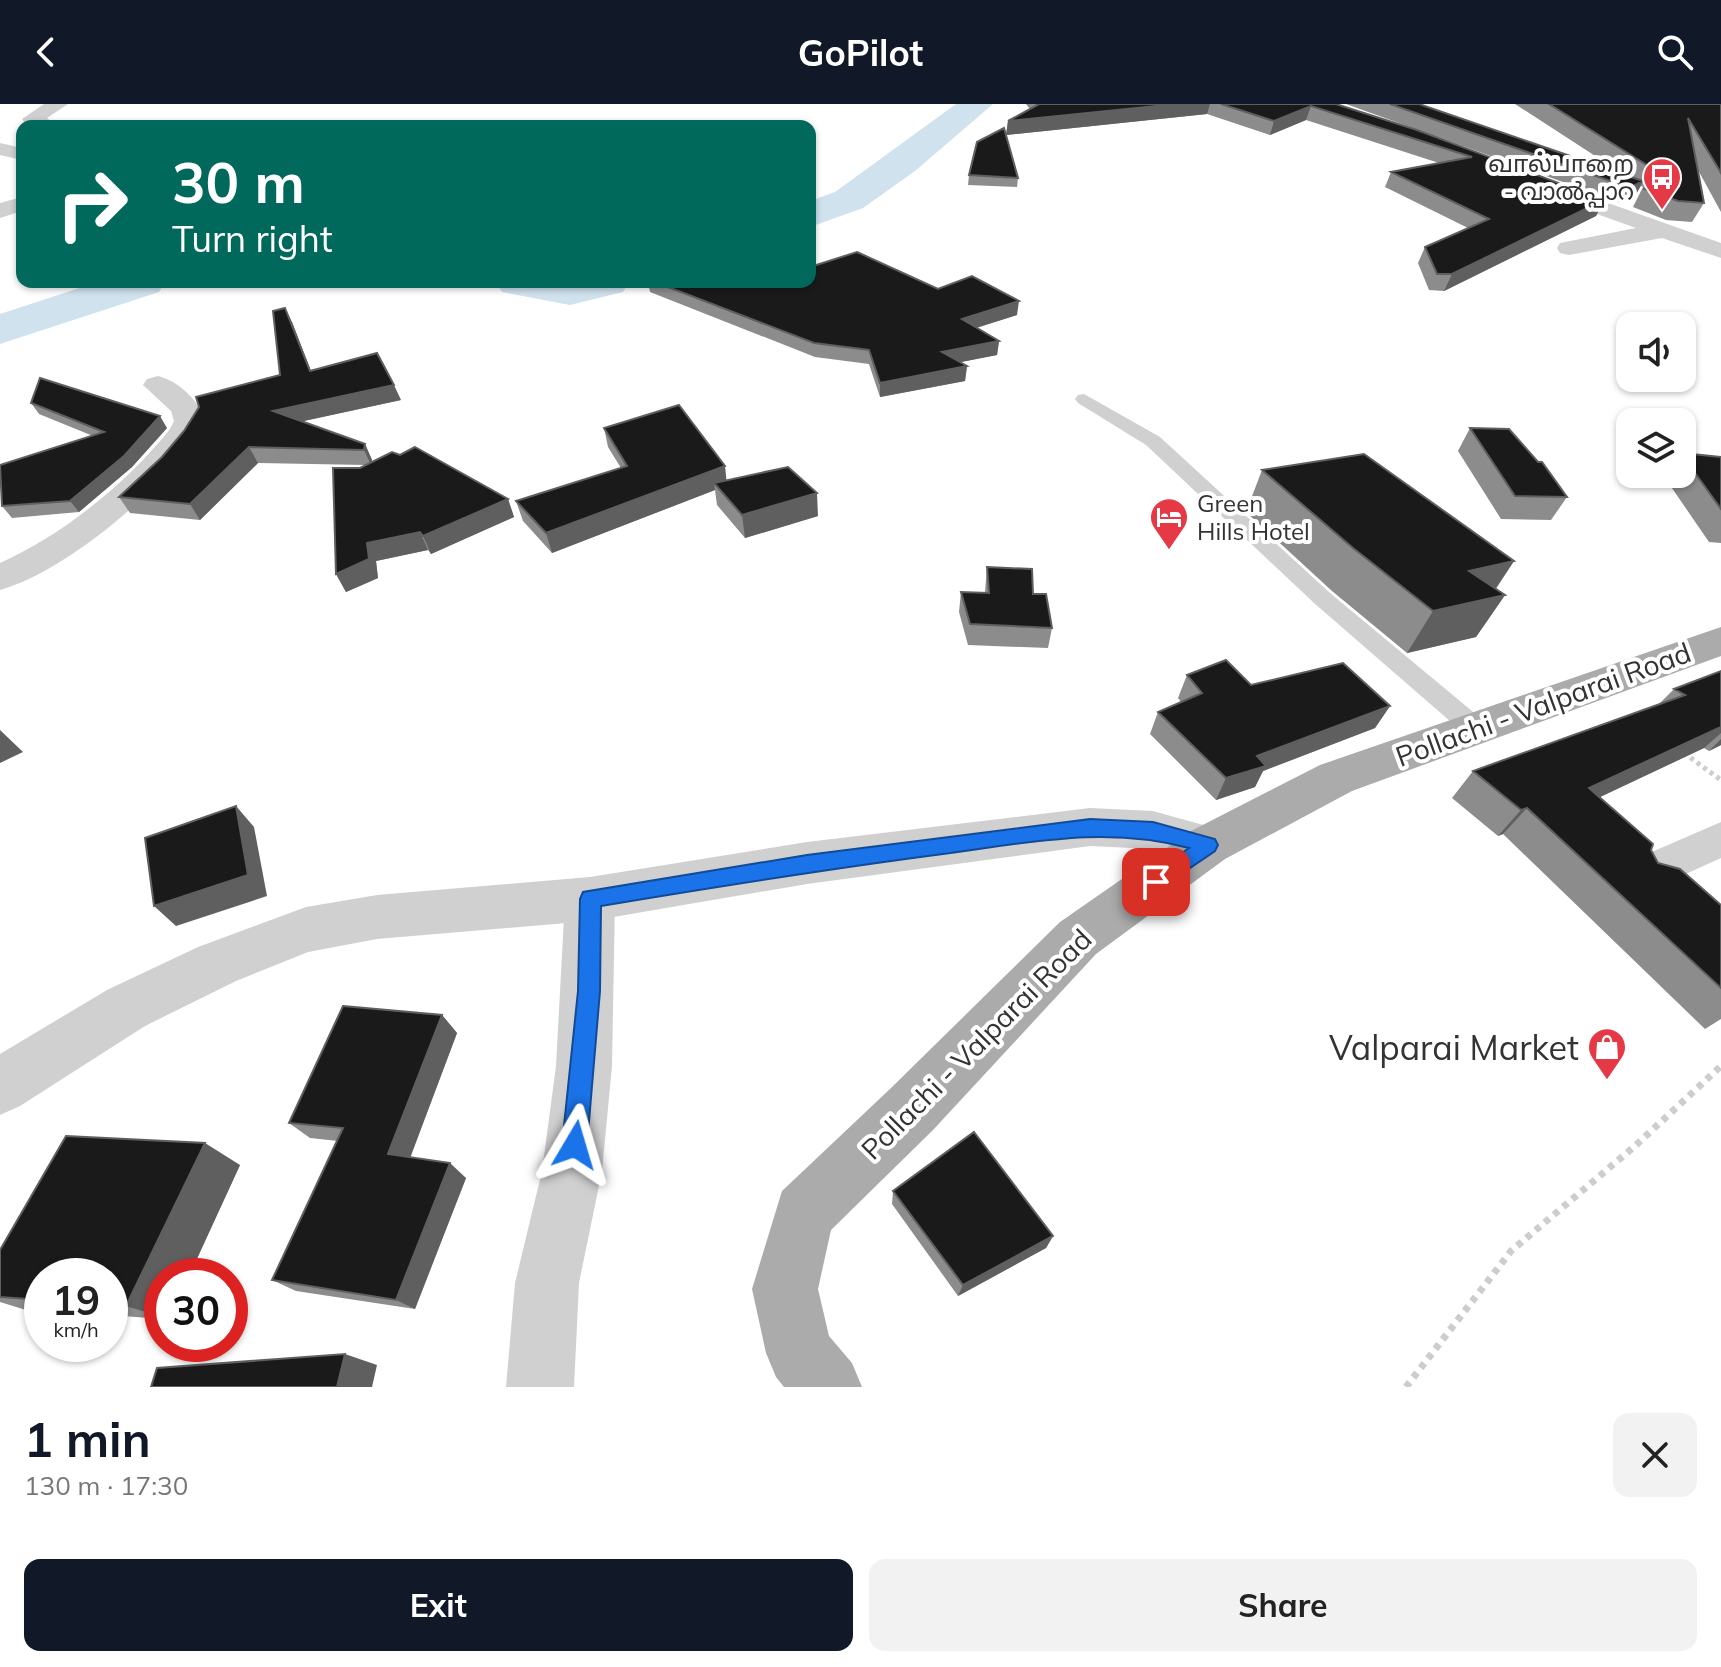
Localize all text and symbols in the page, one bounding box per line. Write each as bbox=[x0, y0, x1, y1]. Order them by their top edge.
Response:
icon: back bbox=[24, 30, 68, 74]
text: GoPilot bbox=[798, 30, 923, 75]
icon: search bbox=[1653, 30, 1697, 74]
text: 30 m bbox=[172, 147, 305, 217]
place label: வால்பாறை - വാൽപ്പാറ bbox=[1488, 148, 1634, 208]
icon: right bbox=[40, 152, 144, 256]
bus stop icon: வால்பாறை - വാൽപ്പാറ bbox=[1641, 156, 1683, 211]
text: Turn right bbox=[172, 216, 333, 261]
map controls bbox=[1616, 312, 1696, 488]
button: sound bbox=[1616, 312, 1696, 392]
button: layers bbox=[1616, 408, 1696, 488]
place label: Green Hills Hotel bbox=[1197, 488, 1310, 546]
hotel icon: Green Hills Hotel bbox=[1148, 496, 1190, 551]
street label: Pollachi - Valparai Road bbox=[1391, 634, 1695, 774]
pin bbox=[1122, 848, 1190, 916]
icon: arrive bbox=[1134, 860, 1178, 904]
street label: Pollachi - Valparai Road bbox=[853, 921, 1099, 1167]
place label: Valparai Market bbox=[1329, 1026, 1579, 1069]
shop icon: Valparai Market bbox=[1586, 1026, 1628, 1081]
position arrow bbox=[533, 1103, 617, 1187]
speed limit sign: 30 bbox=[144, 1258, 248, 1362]
text: 19 bbox=[52, 1275, 100, 1325]
text: km/h bbox=[53, 1317, 99, 1342]
text: 1 min bbox=[24, 1409, 151, 1469]
button: close bbox=[1613, 1413, 1697, 1497]
text: 130 m · 17:30 bbox=[24, 1469, 188, 1502]
button: Exit bbox=[24, 1559, 853, 1651]
button: Share bbox=[869, 1559, 1697, 1651]

